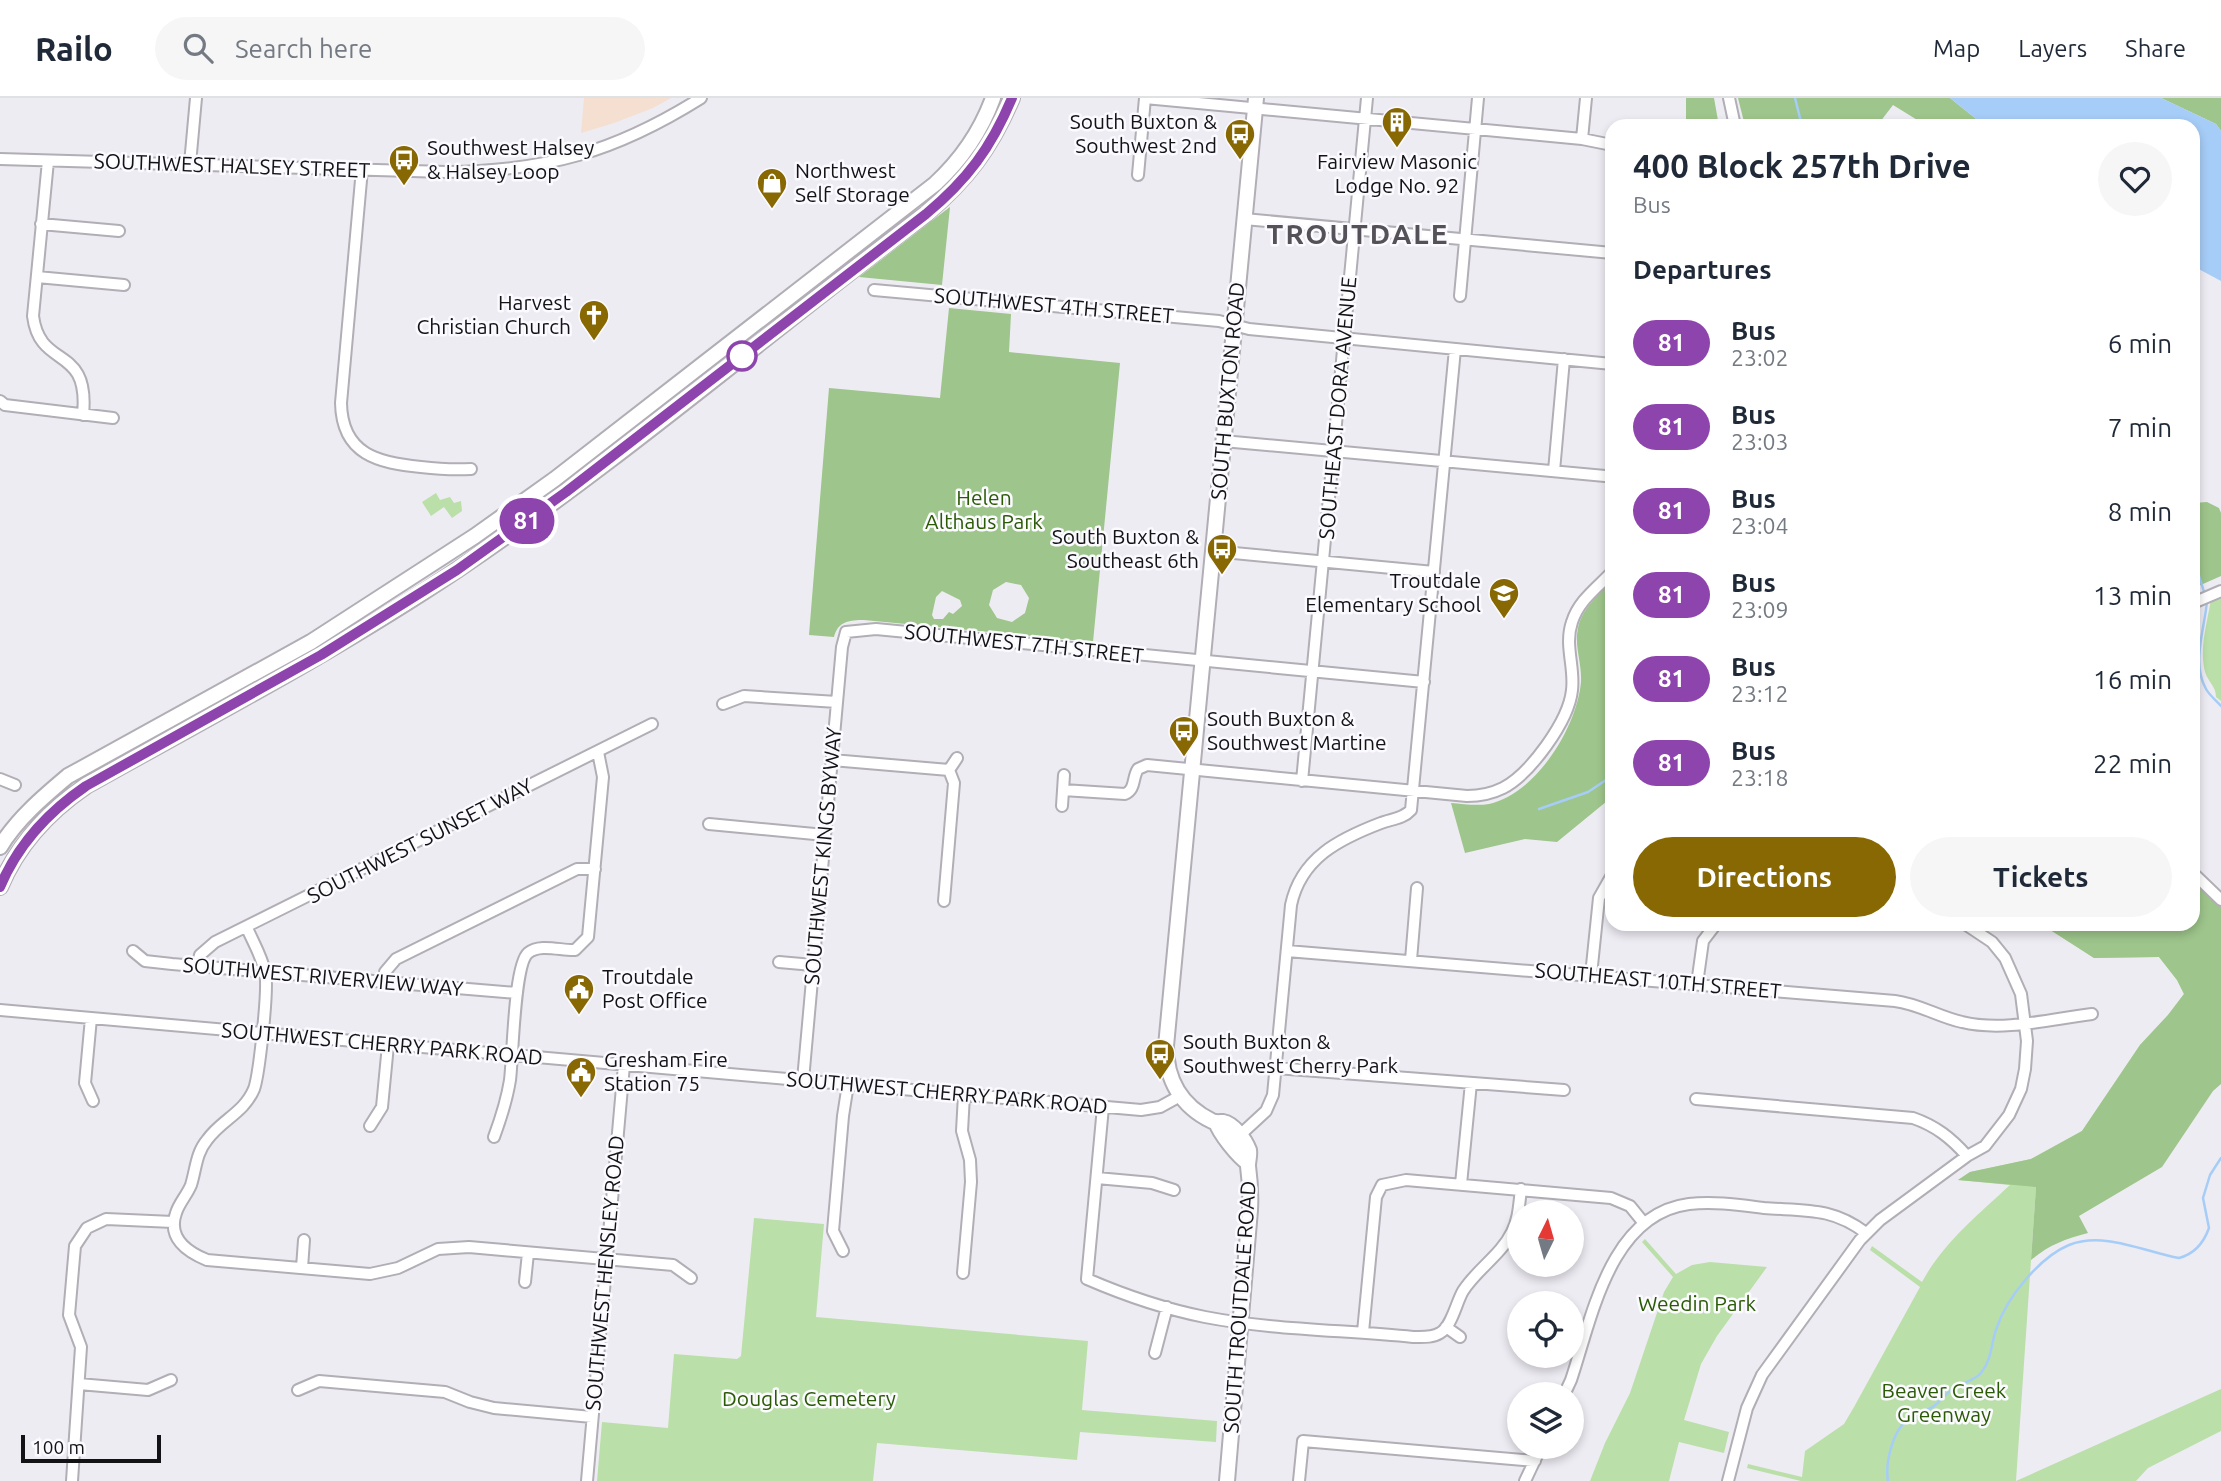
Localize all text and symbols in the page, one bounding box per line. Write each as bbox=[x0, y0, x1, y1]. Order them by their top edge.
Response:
search box bbox=[155, 17, 645, 80]
icon: search bbox=[179, 29, 217, 67]
text: Railo bbox=[35, 30, 113, 67]
text: Search here bbox=[235, 34, 372, 63]
text: Map bbox=[1933, 35, 1980, 62]
text: Layers bbox=[2018, 35, 2087, 62]
text: Share bbox=[2125, 35, 2186, 62]
building icon: Fairview Masonic Lodge No. 92 bbox=[1380, 105, 1414, 149]
place label: South Buxton & Southwest 2nd bbox=[1070, 109, 1217, 157]
bus stop icon: South Buxton & Southwest 2nd bbox=[1223, 117, 1257, 161]
place label: Southwest Halsey & Halsey Loop bbox=[427, 135, 594, 183]
button: heart bbox=[2098, 142, 2172, 216]
bus stop icon: Southwest Halsey & Halsey Loop bbox=[387, 143, 421, 187]
text: 400 Block 257th Drive bbox=[1633, 147, 1971, 184]
street label: SOUTHWEST HALSEY STREET bbox=[93, 148, 371, 182]
place label: Fairview Masonic Lodge No. 92 bbox=[1317, 149, 1477, 197]
place label: Northwest Self Storage bbox=[795, 158, 910, 206]
shop icon: Northwest Self Storage bbox=[755, 166, 789, 210]
text: Bus bbox=[1633, 192, 1671, 217]
district label: TROUTDALE bbox=[1267, 218, 1449, 249]
text: Departures bbox=[1633, 255, 1771, 284]
street label: SOUTHEAST DORA AVENUE bbox=[1314, 276, 1360, 540]
street label: SOUTH BUXTON ROAD bbox=[1206, 281, 1248, 501]
street label: SOUTHWEST 4TH STREET bbox=[933, 283, 1175, 327]
place label: Harvest Christian Church bbox=[416, 290, 571, 338]
church icon: Harvest Christian Church bbox=[577, 298, 611, 342]
text: Bus bbox=[1731, 316, 1776, 345]
text: 81 bbox=[1658, 329, 1685, 356]
text: 6 min bbox=[2108, 329, 2172, 358]
unlabelled marker bbox=[727, 341, 757, 371]
text: 23:02 bbox=[1731, 345, 1789, 370]
text: Bus bbox=[1731, 400, 1776, 429]
text: 81 bbox=[1658, 413, 1685, 440]
text: 7 min bbox=[2108, 413, 2172, 442]
text: 23:03 bbox=[1731, 429, 1789, 454]
text: Bus bbox=[1731, 484, 1776, 513]
park label: Helen Althaus Park bbox=[925, 485, 1043, 533]
text: 81 bbox=[1658, 497, 1685, 524]
text: 8 min bbox=[2108, 497, 2172, 526]
line badge: 81 bbox=[496, 498, 558, 544]
text: 81 bbox=[513, 507, 541, 534]
text: 23:04 bbox=[1731, 513, 1789, 538]
place label: South Buxton & Southeast 6th bbox=[1052, 524, 1199, 572]
bus stop icon: South Buxton & Southeast 6th bbox=[1205, 532, 1239, 576]
place label: Troutdale Elementary School bbox=[1305, 568, 1481, 616]
text: Bus bbox=[1731, 568, 1776, 597]
school or university icon: Troutdale Elementary School bbox=[1487, 576, 1521, 620]
text: 81 bbox=[1658, 581, 1685, 608]
text: 13 min bbox=[2093, 581, 2172, 610]
text: 23:09 bbox=[1731, 597, 1789, 622]
street label: SOUTHWEST 7TH STREET bbox=[903, 618, 1145, 668]
text: Bus bbox=[1731, 652, 1776, 681]
text: 81 bbox=[1658, 665, 1685, 692]
text: 16 min bbox=[2093, 665, 2172, 694]
text: 23:12 bbox=[1731, 681, 1789, 706]
place label: South Buxton & Southwest Martine bbox=[1207, 706, 1387, 754]
bus stop icon: South Buxton & Southwest Martine bbox=[1167, 714, 1201, 758]
street label: SOUTHWEST KINGS BYWAY bbox=[799, 726, 845, 986]
text: Bus bbox=[1731, 736, 1776, 765]
text: 81 bbox=[1658, 749, 1685, 776]
text: 22 min bbox=[2093, 749, 2172, 778]
text: 23:18 bbox=[1731, 765, 1789, 790]
street label: SOUTHWEST SUNSET WAY bbox=[303, 773, 536, 907]
button: Directions bbox=[1633, 837, 1896, 917]
button: Tickets bbox=[1910, 837, 2172, 917]
street label: SOUTHWEST RIVERVIEW WAY bbox=[182, 952, 464, 1000]
street label: SOUTHEAST 10TH STREET bbox=[1534, 957, 1783, 1003]
place label: Troutdale Post Office bbox=[602, 964, 707, 1012]
public building icon: Troutdale Post Office bbox=[562, 972, 596, 1016]
street label: SOUTHWEST CHERRY PARK ROAD bbox=[220, 1017, 544, 1069]
place label: South Buxton & Southwest Cherry Park bbox=[1183, 1029, 1398, 1077]
bus stop icon: South Buxton & Southwest Cherry Park bbox=[1143, 1037, 1177, 1081]
place label: Gresham Fire Station 75 bbox=[604, 1047, 728, 1095]
public building icon: Gresham Fire Station 75 bbox=[564, 1055, 598, 1099]
street label: SOUTHWEST CHERRY PARK ROAD bbox=[785, 1066, 1109, 1118]
street label: SOUTHWEST HENSLEY ROAD bbox=[580, 1134, 628, 1411]
street label: SOUTH TROUTDALE ROAD bbox=[1218, 1180, 1260, 1434]
north arrow bbox=[1507, 1200, 1584, 1278]
map controls bbox=[1507, 1200, 1584, 1459]
button: locate bbox=[1507, 1291, 1584, 1368]
park label: Weedin Park bbox=[1638, 1291, 1756, 1315]
park label: Beaver Creek Greenway bbox=[1882, 1378, 2007, 1426]
button: layers bbox=[1507, 1382, 1584, 1459]
park label: Douglas Cemetery bbox=[722, 1386, 896, 1410]
scale bar bbox=[21, 1432, 161, 1464]
text: 100 m bbox=[32, 1436, 85, 1458]

